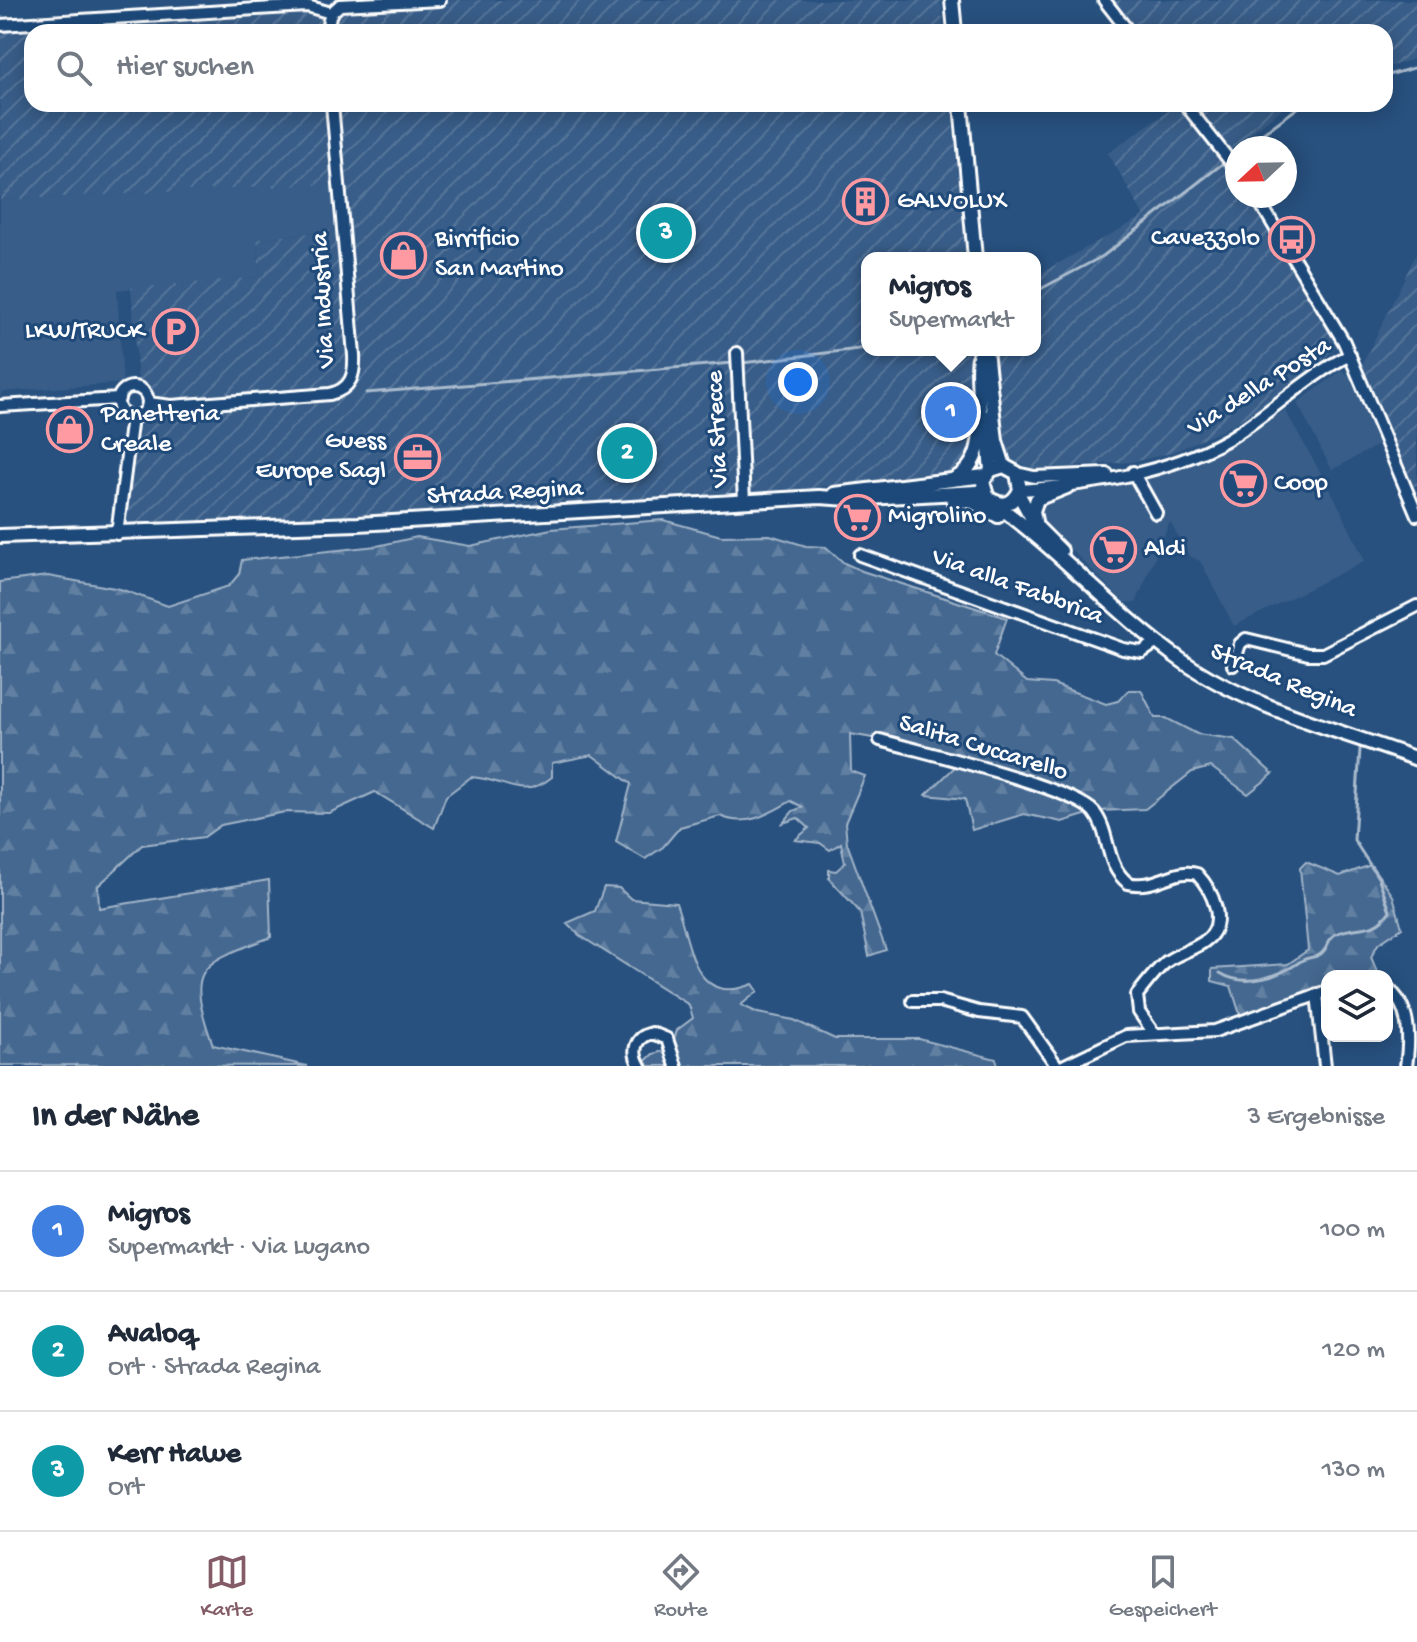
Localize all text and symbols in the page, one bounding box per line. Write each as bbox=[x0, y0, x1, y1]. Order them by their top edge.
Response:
search box bbox=[24, 24, 1393, 112]
icon: search bbox=[52, 46, 96, 90]
text: Hier suchen bbox=[116, 51, 254, 86]
north arrow bbox=[1225, 136, 1297, 208]
building icon: GALVOLUX bbox=[842, 178, 890, 226]
place label: GALVOLUX bbox=[897, 187, 1008, 218]
pin: 3 bbox=[640, 203, 692, 263]
bus stop icon: Cavezzolo bbox=[1267, 215, 1315, 263]
place label: Cavezzolo bbox=[1151, 224, 1260, 255]
place label: Birrificio San Martino bbox=[434, 225, 564, 286]
street label: Via Industria bbox=[306, 230, 344, 370]
shop icon: Birrificio San Martino bbox=[380, 231, 428, 279]
popup bbox=[861, 252, 1041, 356]
text: Migros bbox=[889, 271, 971, 306]
text: Supermarkt bbox=[889, 306, 1013, 337]
parking icon: LKW/TRUCK bbox=[151, 308, 199, 356]
place label: LKW/TRUCK bbox=[25, 317, 147, 348]
street label: Via della Posta bbox=[1181, 331, 1339, 445]
your location bbox=[778, 362, 818, 402]
street label: Via Strecce bbox=[700, 369, 738, 489]
pin: 1 bbox=[925, 382, 977, 442]
place label: Panetteria Creale bbox=[100, 400, 221, 461]
shop icon: Panetteria Creale bbox=[46, 406, 94, 454]
pin: 2 bbox=[601, 423, 653, 483]
place label: Guess Europe Sagl bbox=[256, 427, 387, 488]
office icon: Guess Europe Sagl bbox=[393, 433, 441, 481]
supermarket icon: Coop bbox=[1219, 460, 1267, 508]
place label: Coop bbox=[1274, 469, 1328, 500]
street label: Strada Regina bbox=[426, 474, 585, 514]
supermarket icon: Migrolino bbox=[833, 493, 881, 541]
place label: Migrolino bbox=[888, 502, 986, 533]
supermarket icon: Aldi bbox=[1089, 526, 1137, 574]
place label: Aldi bbox=[1144, 535, 1186, 566]
street label: Via alla Fabbrica bbox=[926, 542, 1109, 634]
street label: Strada Regina bbox=[1205, 637, 1362, 727]
street label: Salita Cuccarello bbox=[895, 709, 1071, 789]
map controls bbox=[1321, 970, 1393, 1042]
button: layers bbox=[1321, 970, 1393, 1042]
text: In der Nähe bbox=[32, 1098, 199, 1138]
text: 3 Ergebnisse bbox=[1247, 1103, 1385, 1134]
text: Migros bbox=[108, 1198, 190, 1233]
text: 1 bbox=[53, 1216, 63, 1247]
text: 100 m bbox=[1320, 1216, 1385, 1247]
text: Supermarkt · Via Lugano bbox=[108, 1233, 370, 1264]
text: Avaloq bbox=[108, 1318, 196, 1353]
text: 2 bbox=[52, 1336, 64, 1367]
text: 120 m bbox=[1322, 1336, 1385, 1367]
text: Ort · Strada Regina bbox=[108, 1353, 320, 1384]
text: Kerr Hawe bbox=[108, 1438, 241, 1473]
text: 3 bbox=[51, 1456, 65, 1487]
text: 130 m bbox=[1322, 1456, 1385, 1487]
text: Ort bbox=[108, 1473, 143, 1504]
tab: Karte bbox=[201, 1550, 253, 1624]
tab: Route bbox=[654, 1550, 708, 1624]
tab: Gespeichert bbox=[1109, 1550, 1216, 1624]

